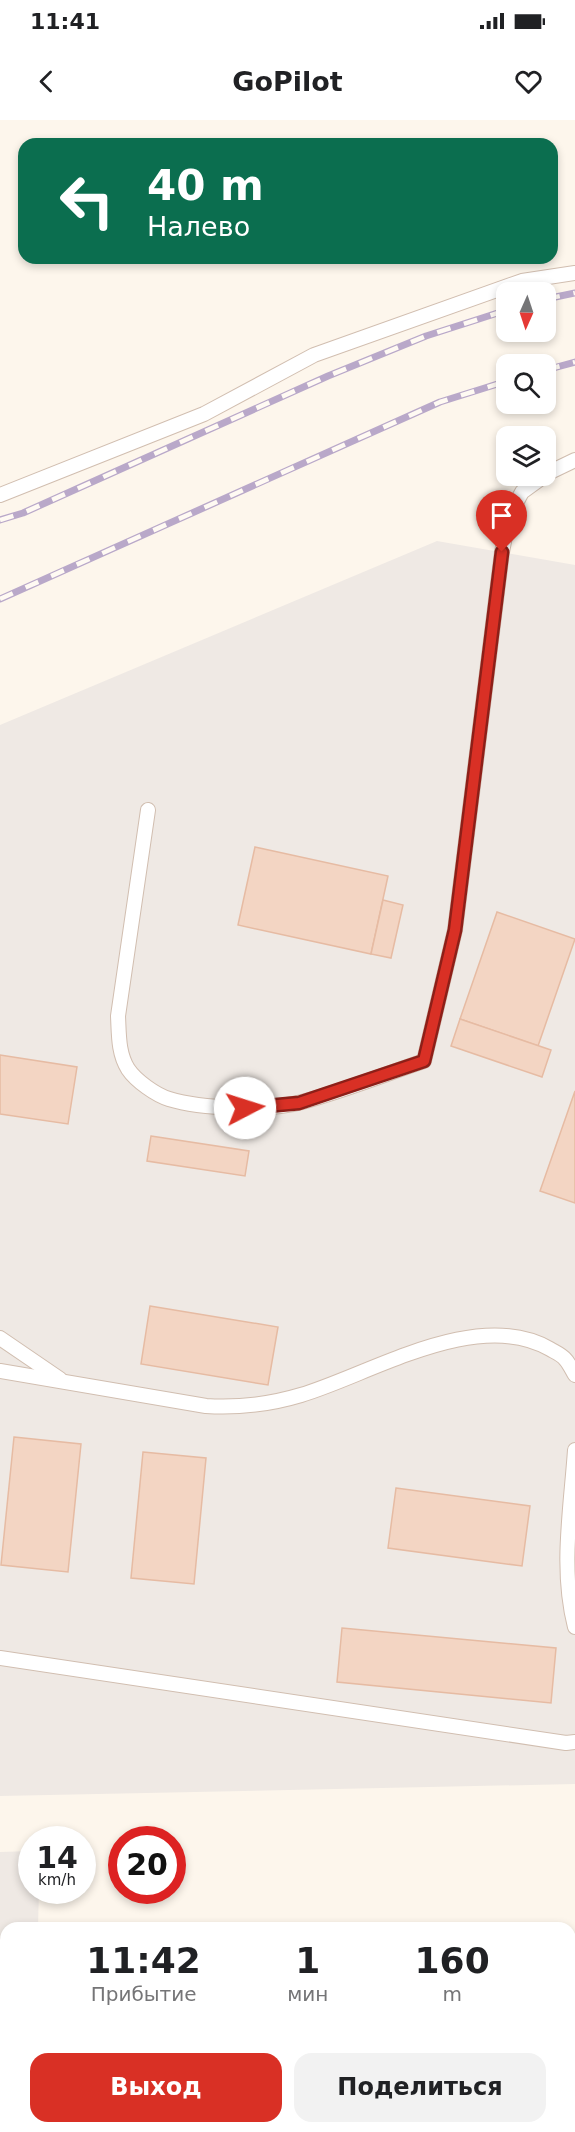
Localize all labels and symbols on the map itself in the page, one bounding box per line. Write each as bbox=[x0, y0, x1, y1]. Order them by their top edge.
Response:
north arrow bbox=[496, 282, 556, 342]
pin bbox=[476, 490, 527, 552]
position arrow bbox=[213, 1076, 277, 1140]
speed limit sign: 20 bbox=[108, 1826, 186, 1904]

